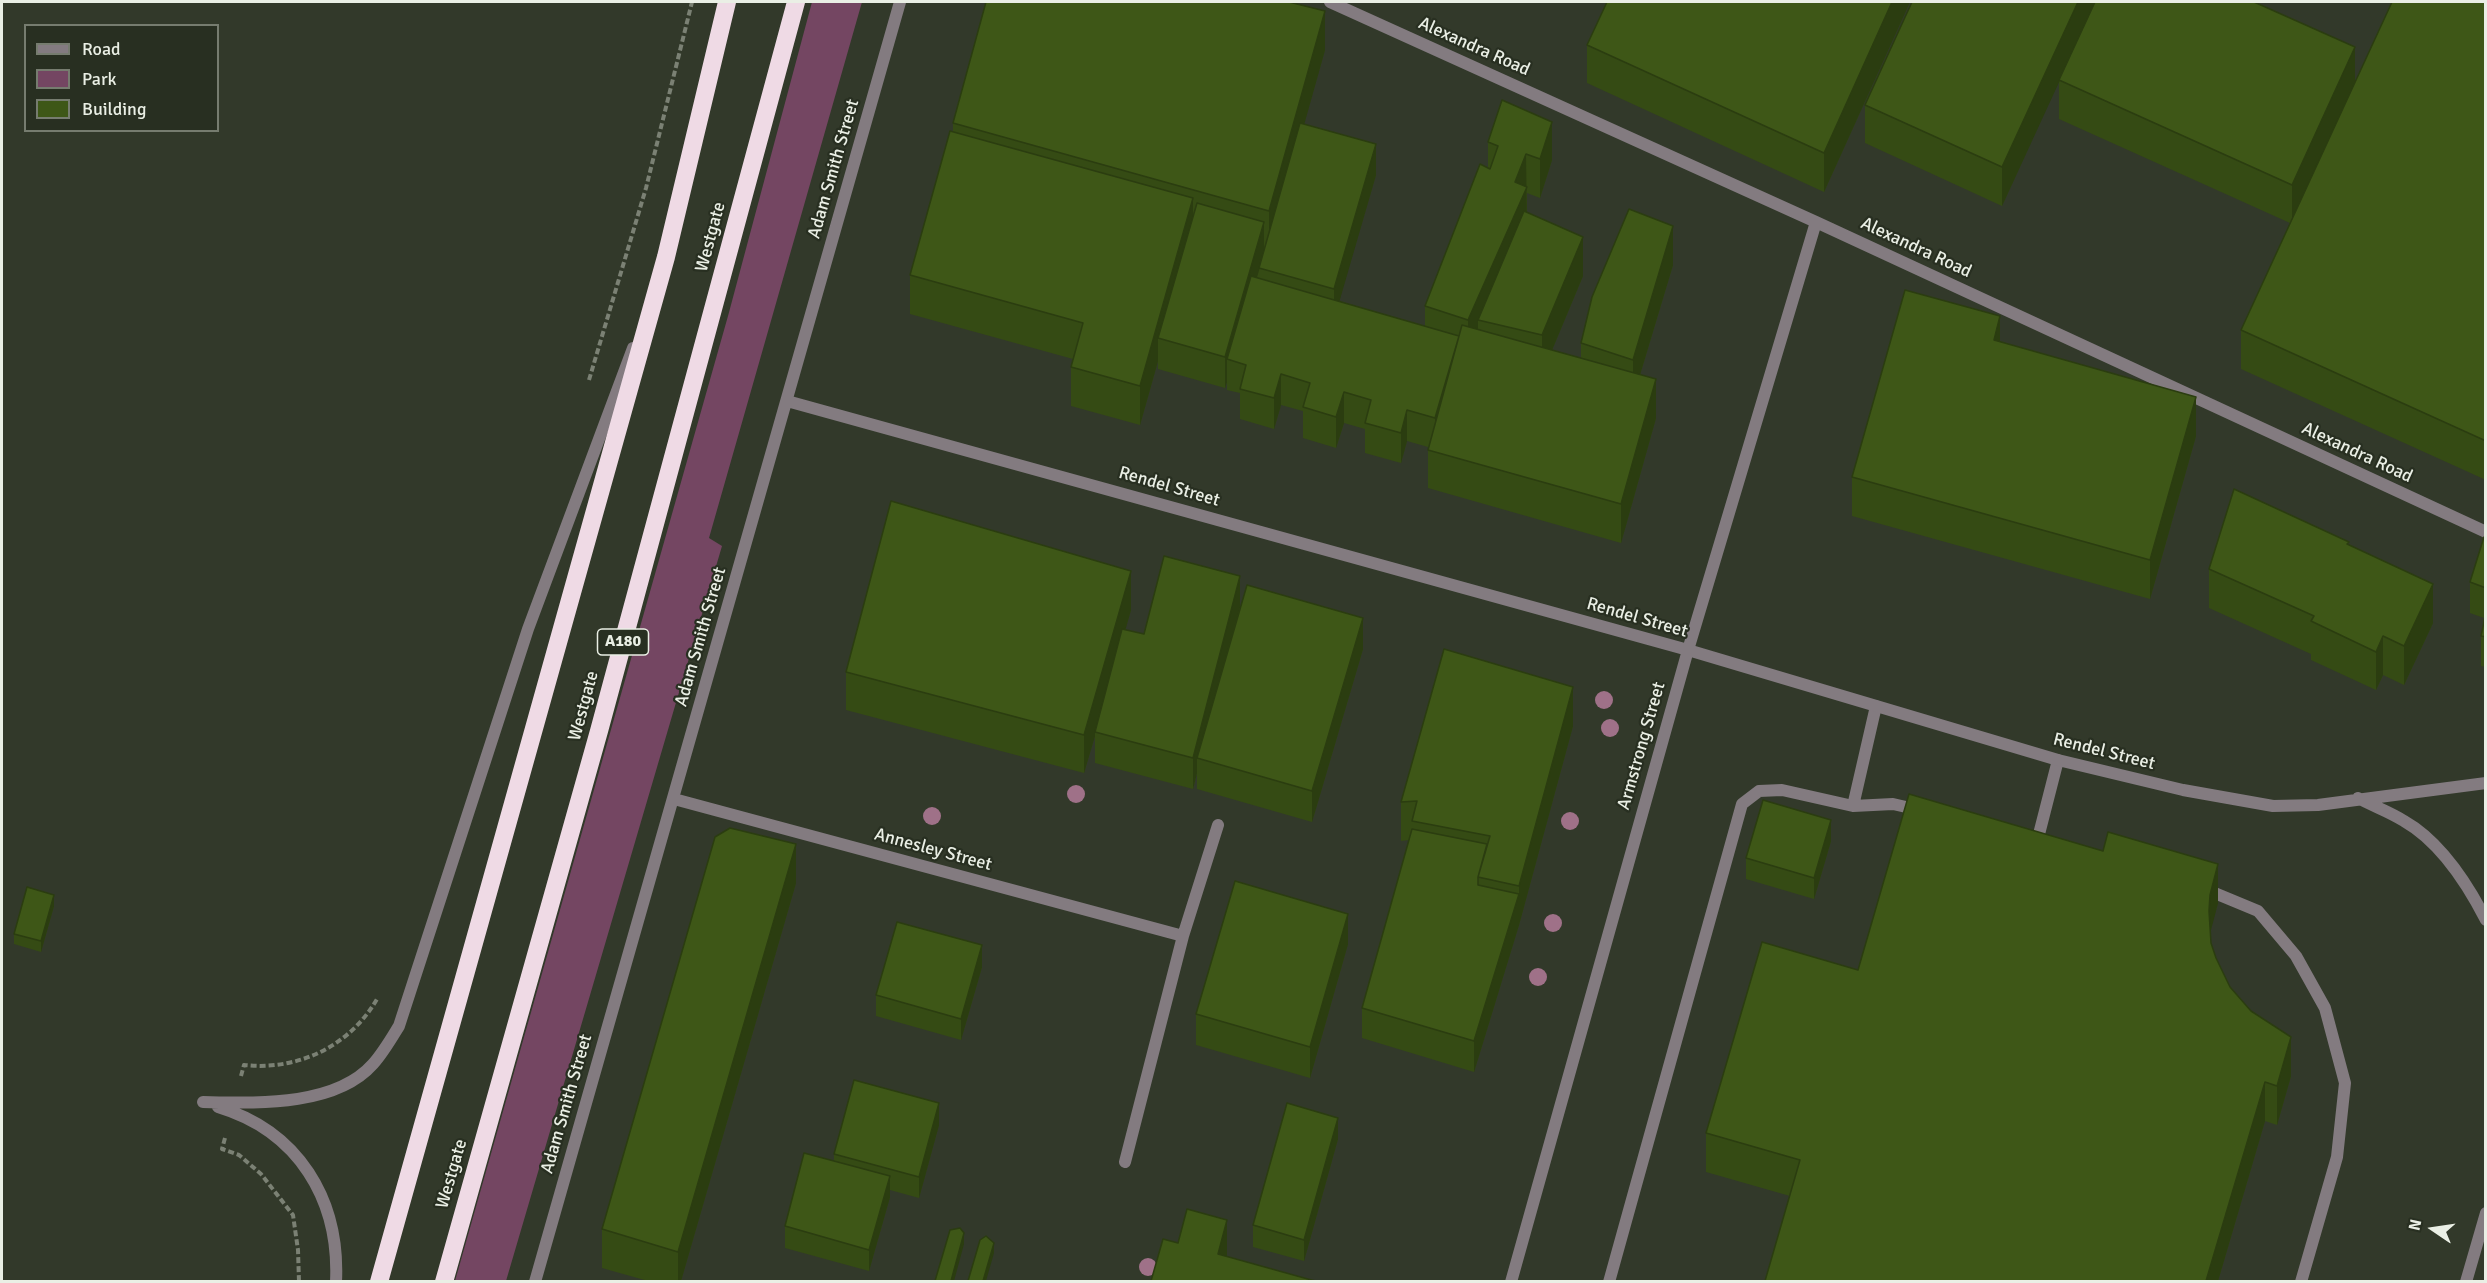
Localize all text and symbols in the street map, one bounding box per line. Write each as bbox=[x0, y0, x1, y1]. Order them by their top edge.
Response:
street label: Alexandra Road bbox=[1415, 13, 1533, 81]
legend bbox=[24, 24, 219, 132]
text: Road bbox=[82, 38, 121, 60]
text: Park bbox=[82, 68, 117, 90]
street label: Adam Smith Street bbox=[804, 97, 864, 241]
text: Building bbox=[82, 98, 146, 120]
street label: Westgate bbox=[691, 200, 731, 274]
street label: Alexandra Road bbox=[1857, 213, 1975, 283]
street label: Alexandra Road bbox=[2298, 418, 2416, 488]
street label: Rendel Street bbox=[1116, 462, 1222, 512]
street label: Adam Smith Street bbox=[671, 565, 731, 709]
street label: Rendel Street bbox=[1584, 593, 1690, 643]
road number: A180 bbox=[598, 629, 648, 655]
street label: Westgate bbox=[564, 669, 604, 743]
street label: Armstrong Street bbox=[1613, 680, 1671, 812]
street label: Rendel Street bbox=[2051, 729, 2157, 775]
street label: Annesley Street bbox=[872, 824, 994, 876]
street label: Adam Smith Street bbox=[537, 1032, 597, 1176]
street label: Westgate bbox=[432, 1137, 472, 1211]
north arrow bbox=[2403, 1199, 2463, 1259]
text: N bbox=[2404, 1217, 2426, 1233]

